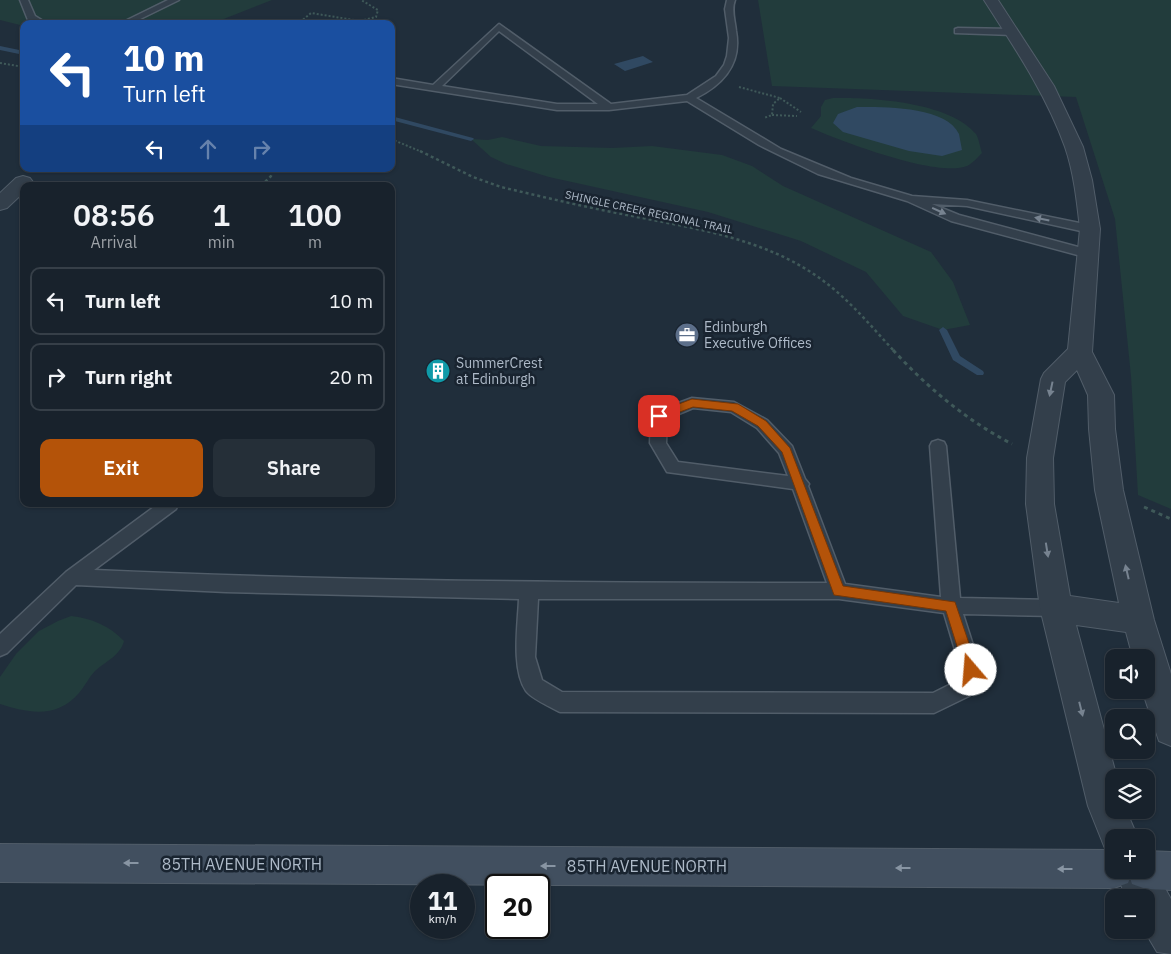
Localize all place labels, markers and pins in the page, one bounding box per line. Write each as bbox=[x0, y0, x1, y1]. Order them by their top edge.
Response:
place label: Edinburgh Executive Offices bbox=[704, 318, 812, 352]
office icon: Edinburgh Executive Offices bbox=[674, 322, 700, 348]
place label: SummerCrest at Edinburgh bbox=[456, 354, 543, 388]
building icon: SummerCrest at Edinburgh bbox=[425, 358, 451, 384]
pin bbox=[638, 395, 680, 437]

